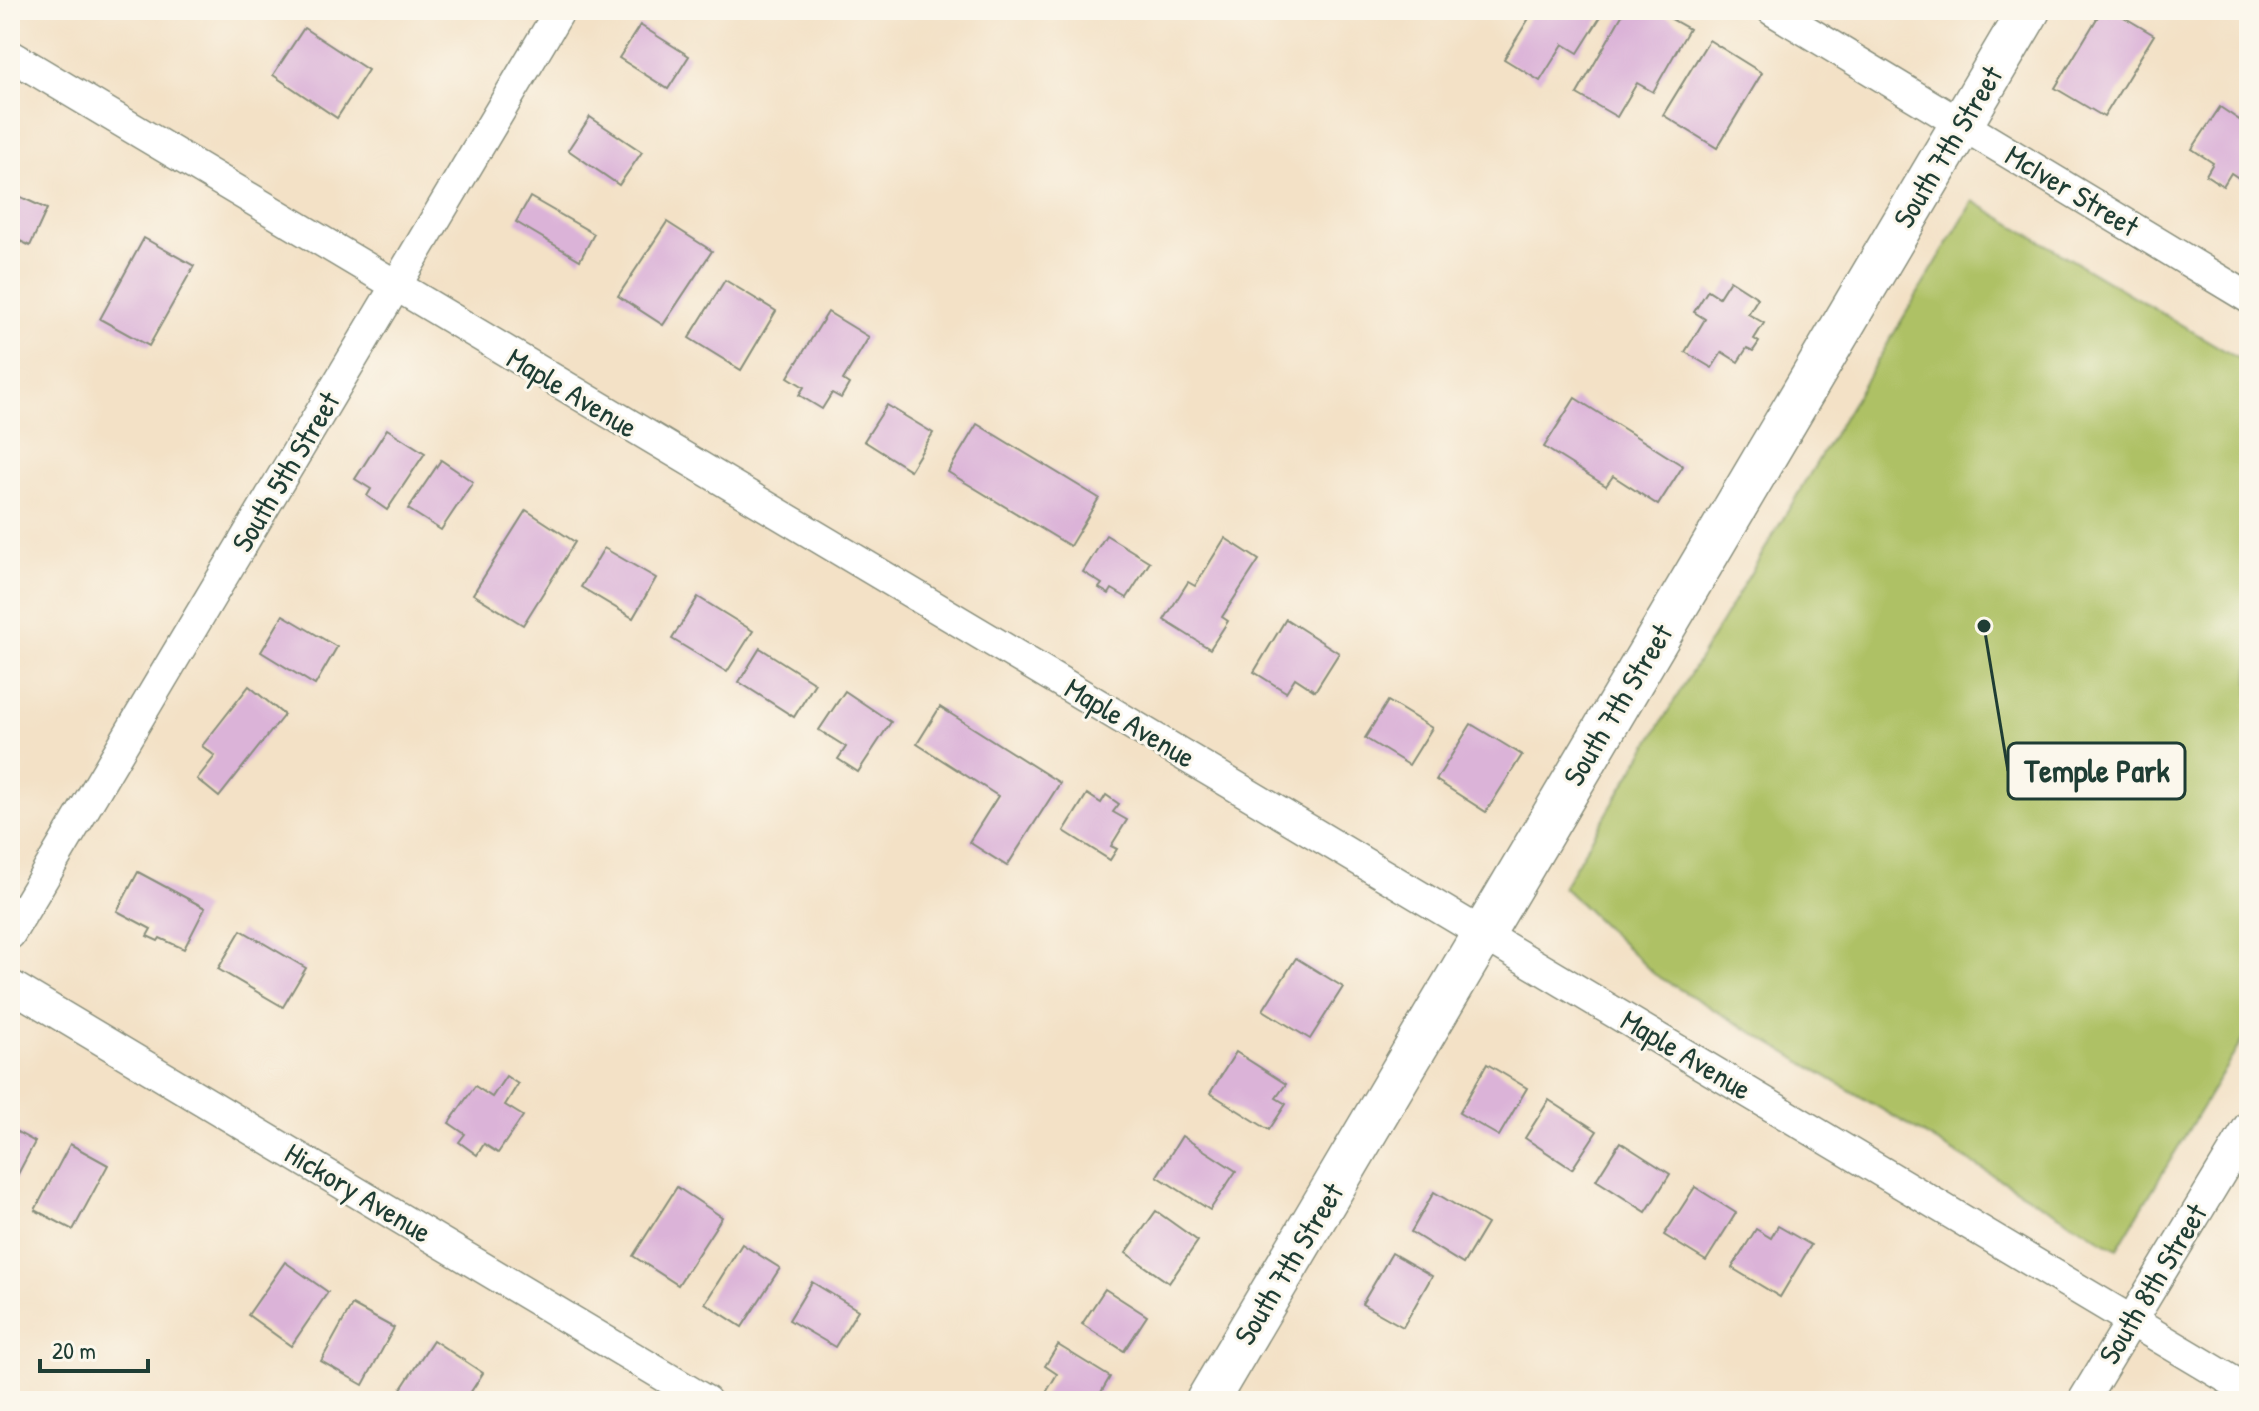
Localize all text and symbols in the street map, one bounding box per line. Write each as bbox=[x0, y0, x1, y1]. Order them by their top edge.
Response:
street label: South 7th Street bbox=[1883, 58, 2012, 235]
street label: McIver Street bbox=[1998, 135, 2147, 246]
street label: Maple Avenue bbox=[500, 338, 645, 447]
street label: South 5th Street bbox=[222, 383, 349, 559]
street label: South 7th Street bbox=[1553, 616, 1682, 793]
street label: Maple Avenue bbox=[1058, 668, 1203, 777]
callout: Temple Park bbox=[2008, 743, 2185, 799]
text: Temple Park bbox=[2023, 749, 2170, 793]
street label: Maple Avenue bbox=[1614, 1000, 1759, 1109]
street label: Hickory Avenue bbox=[278, 1133, 439, 1252]
street label: South 7th Street bbox=[1224, 1175, 1353, 1352]
street label: South 8th Street bbox=[2089, 1195, 2216, 1371]
scale bar bbox=[40, 1323, 148, 1373]
text: 20 m bbox=[52, 1334, 96, 1366]

